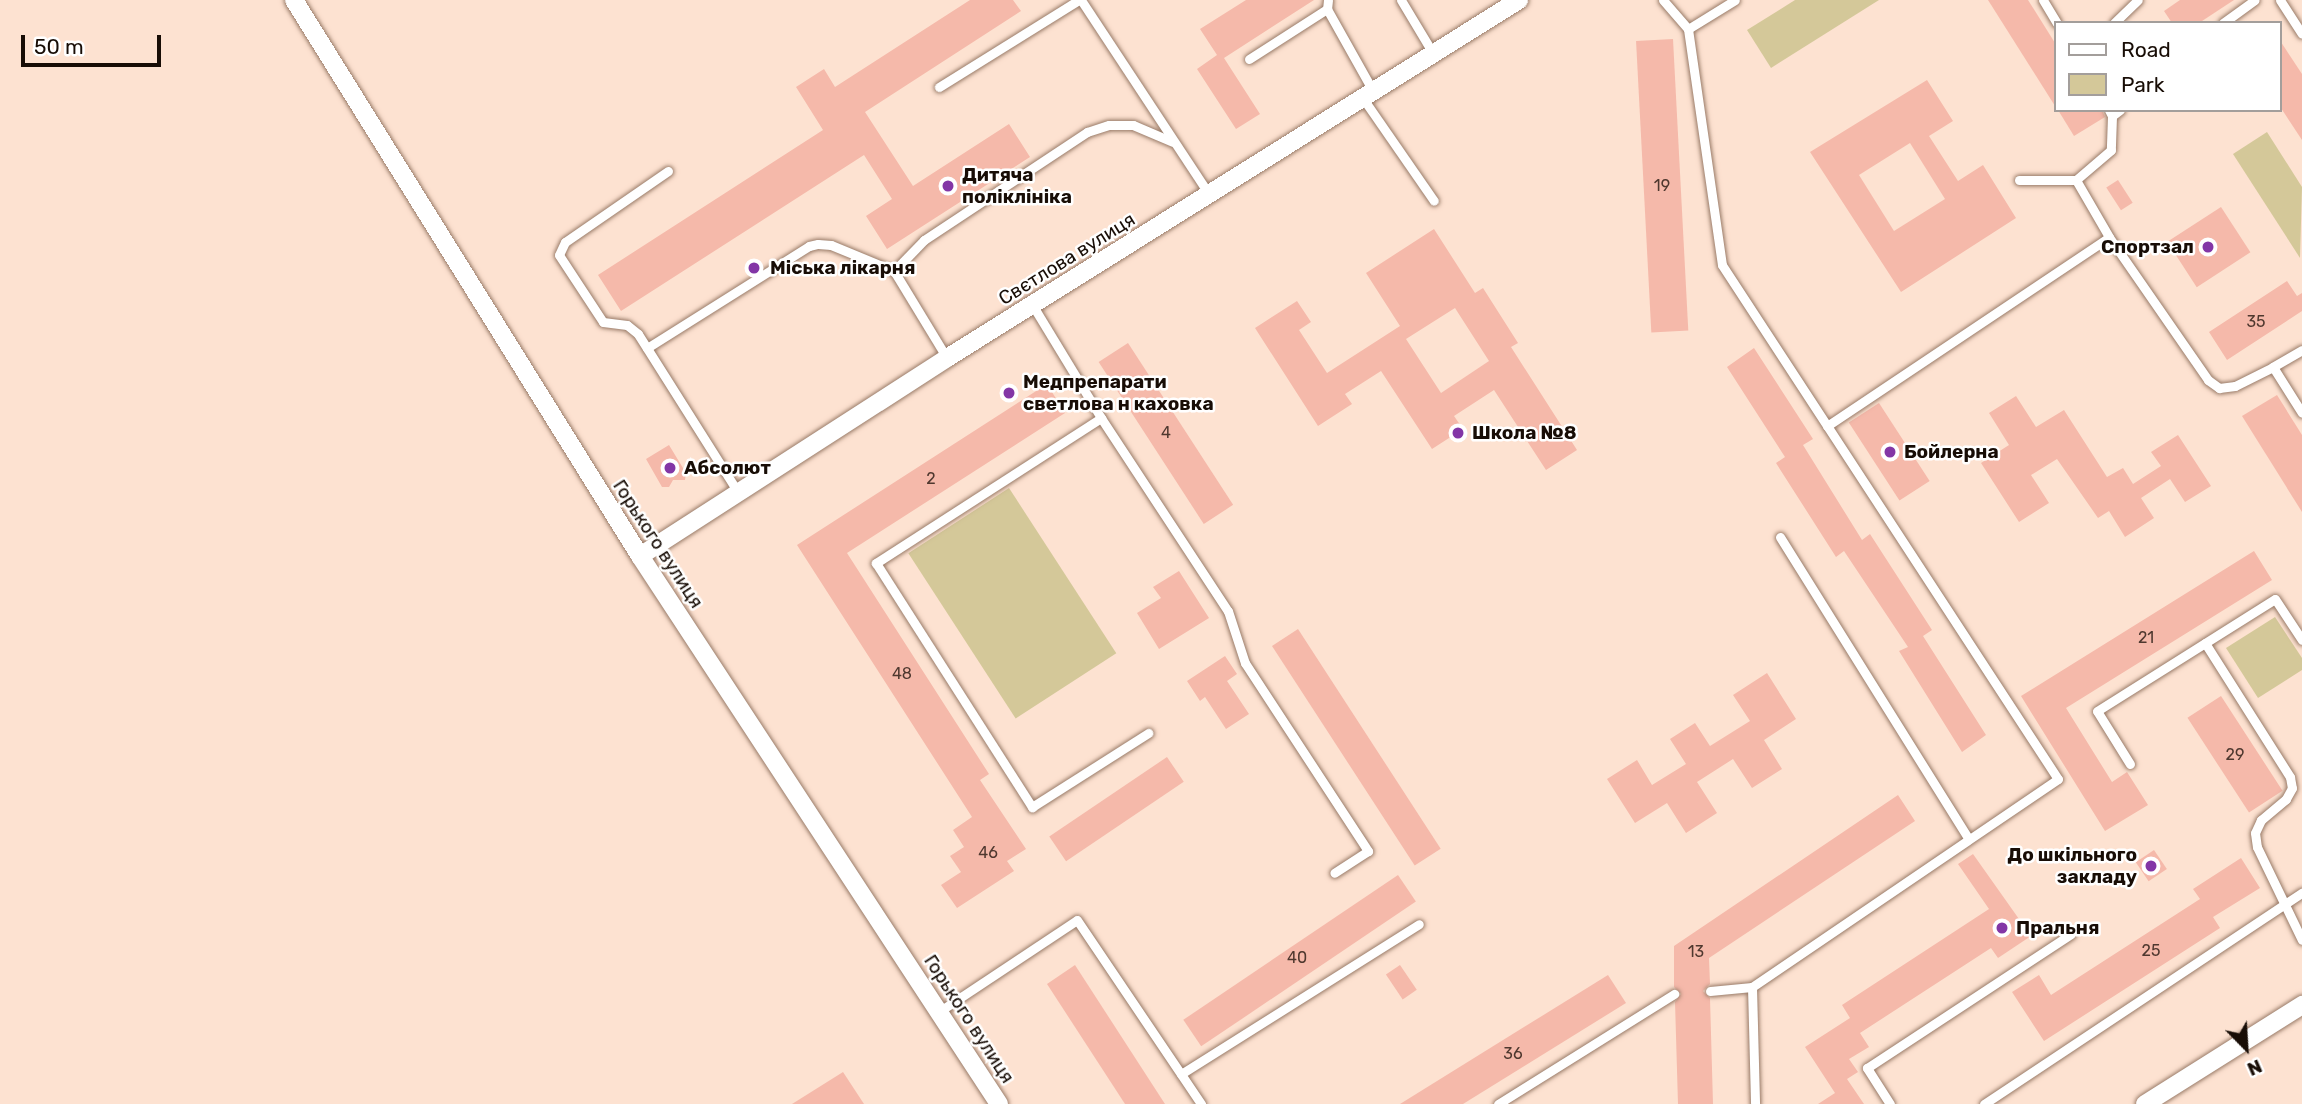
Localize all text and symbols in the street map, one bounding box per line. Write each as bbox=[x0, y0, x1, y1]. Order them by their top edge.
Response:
scale bar bbox=[24, 21, 164, 65]
legend bbox=[2054, 21, 2281, 112]
text: 50 m bbox=[34, 34, 84, 59]
text: Road bbox=[2121, 37, 2171, 62]
text: Park bbox=[2121, 72, 2165, 97]
place label: Дитяча поліклініка bbox=[962, 164, 1072, 208]
house number: 19 bbox=[1654, 176, 1670, 196]
marker: Дитяча поліклініка bbox=[940, 178, 956, 194]
street label: Свєтлова вулиця bbox=[995, 208, 1139, 310]
place label: Спортзал bbox=[2101, 236, 2194, 258]
marker: Спортзал bbox=[2200, 239, 2216, 255]
place label: Міська лікарня bbox=[770, 257, 915, 279]
marker: Міська лікарня bbox=[744, 258, 764, 278]
house number: 35 bbox=[2246, 312, 2266, 332]
place label: Медпрепарати светлова н каховка bbox=[1023, 371, 1214, 415]
marker: Медпрепарати светлова н каховка bbox=[1001, 385, 1017, 401]
place label: Школа №8 bbox=[1472, 422, 1577, 444]
house number: 4 bbox=[1161, 423, 1171, 443]
marker: Школа №8 bbox=[1450, 425, 1466, 441]
place label: Бойлерна bbox=[1904, 441, 1999, 463]
marker: Бойлерна bbox=[1882, 444, 1898, 460]
place label: Абсолют bbox=[684, 457, 771, 479]
marker: Абсолют bbox=[662, 460, 678, 476]
house number: 2 bbox=[926, 469, 936, 489]
street label: Горького вулиця bbox=[608, 475, 708, 613]
house number: 21 bbox=[2138, 628, 2154, 648]
house number: 48 bbox=[892, 664, 912, 684]
house number: 29 bbox=[2226, 745, 2244, 765]
house number: 46 bbox=[978, 843, 998, 863]
place label: До шкільного закладу bbox=[2007, 844, 2137, 888]
marker: До шкільного закладу bbox=[2143, 858, 2159, 874]
place label: Пральня bbox=[2016, 917, 2099, 939]
marker: Пральня bbox=[1994, 920, 2010, 936]
house number: 25 bbox=[2142, 941, 2160, 961]
house number: 13 bbox=[1688, 942, 1704, 962]
house number: 40 bbox=[1287, 948, 1307, 968]
street label: Горького вулиця bbox=[919, 950, 1019, 1088]
north arrow bbox=[2211, 1013, 2281, 1083]
house number: 36 bbox=[1503, 1044, 1523, 1064]
text: N bbox=[2244, 1054, 2266, 1081]

